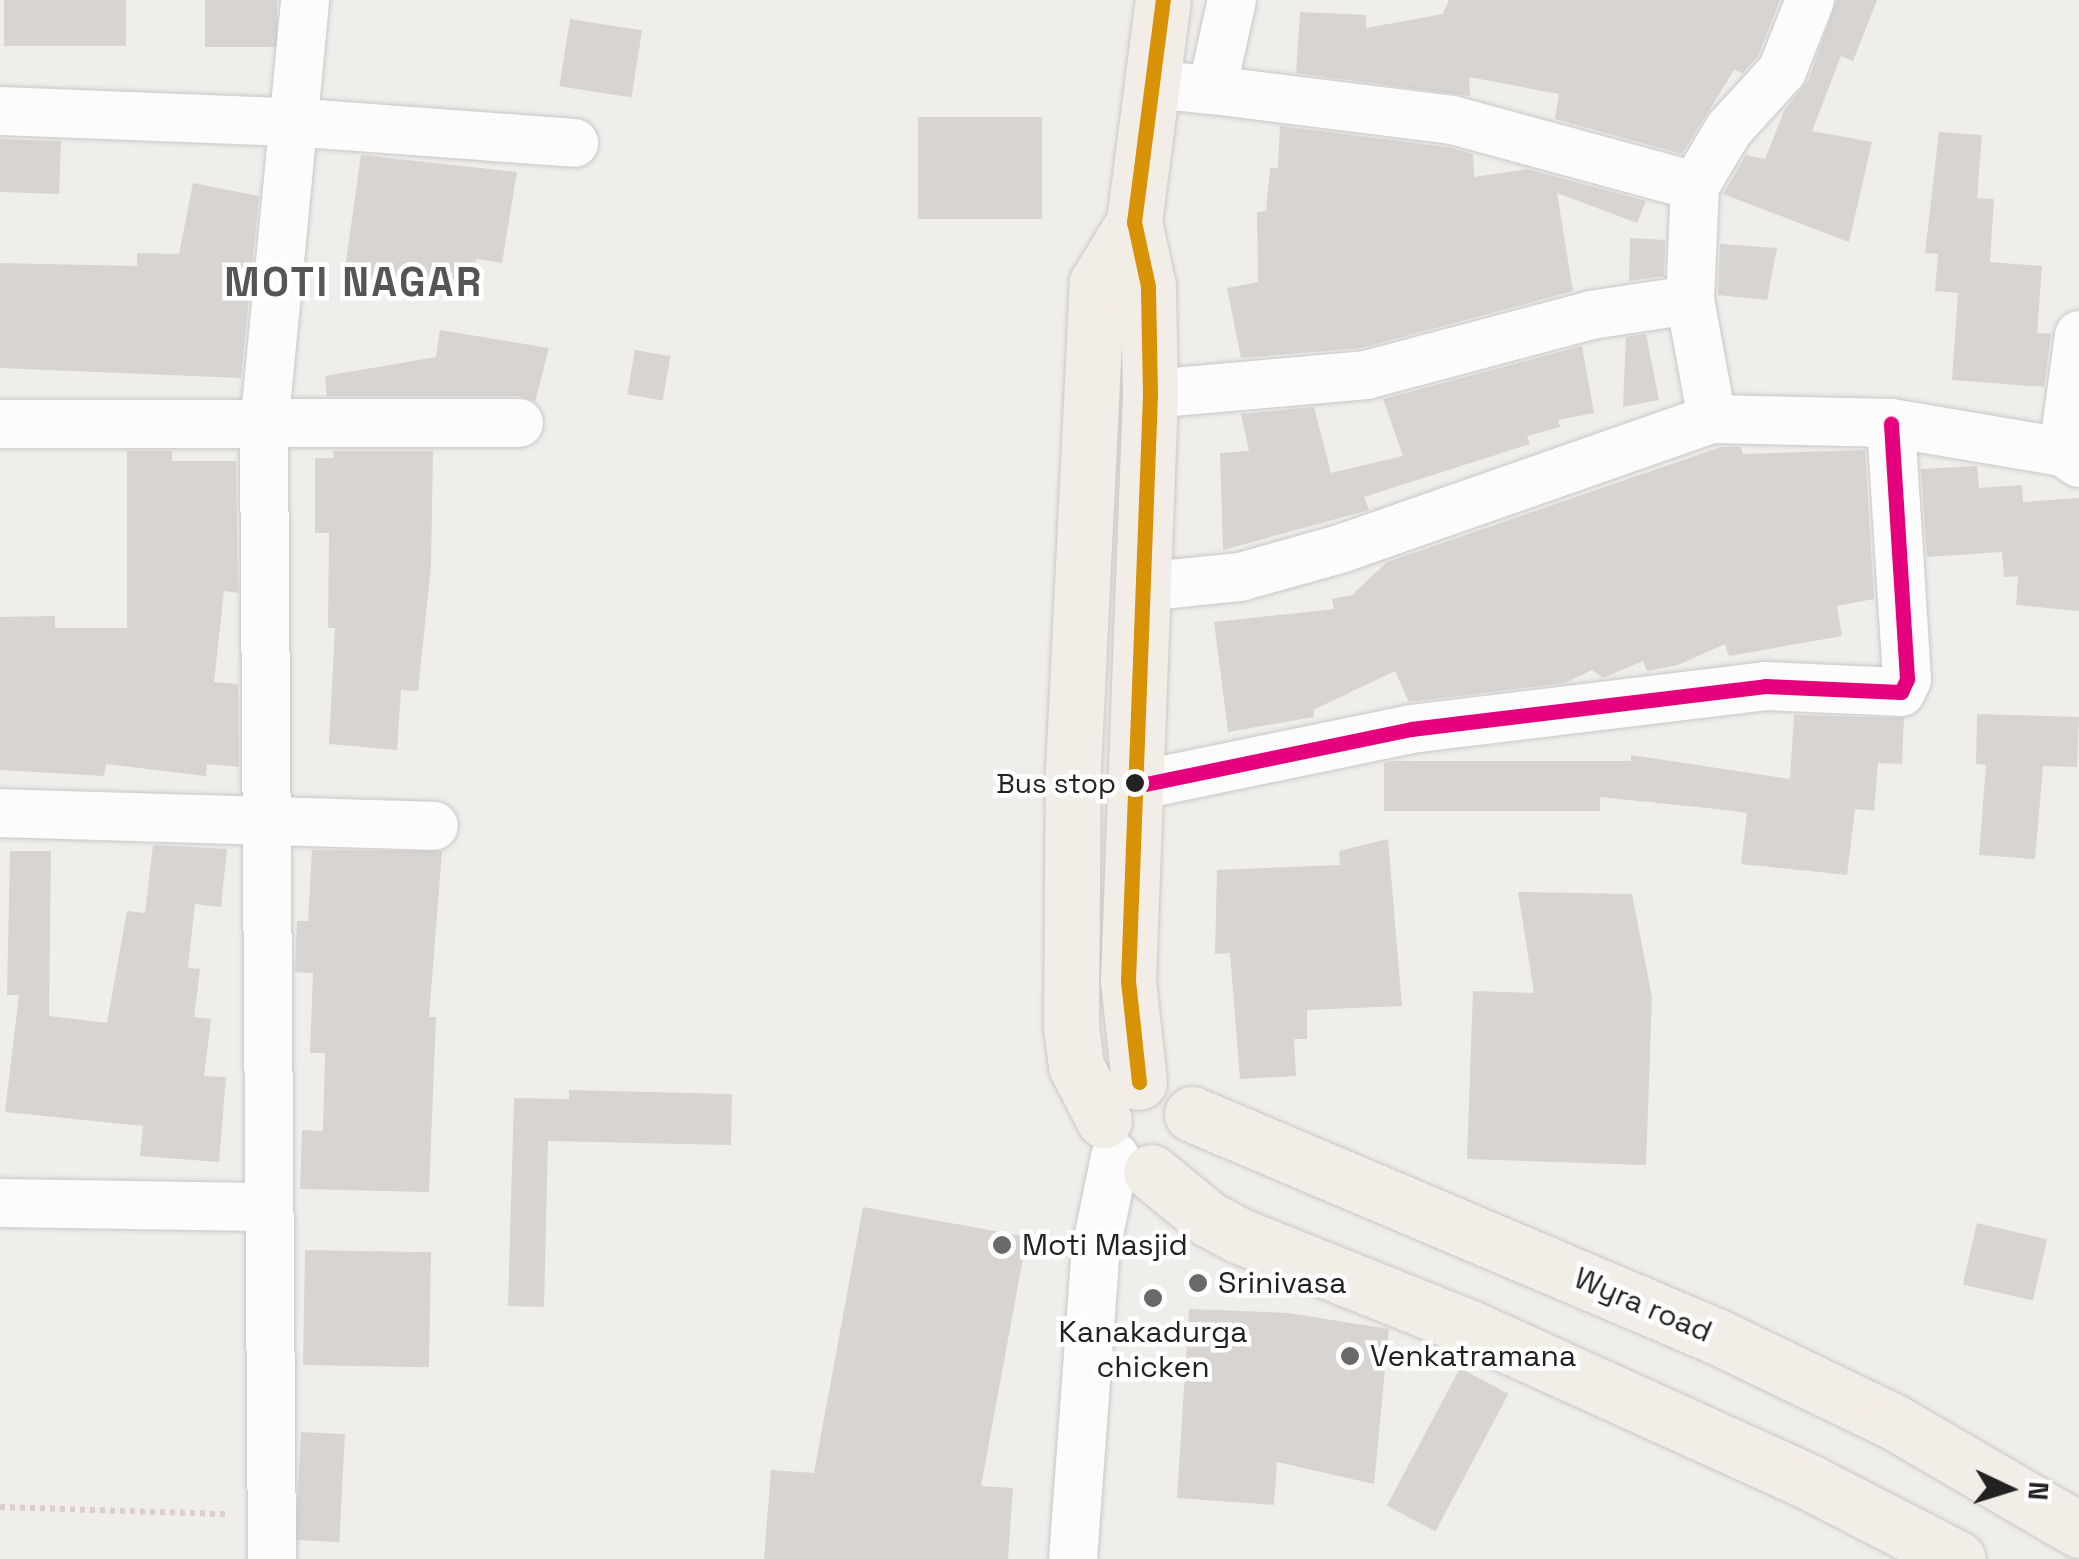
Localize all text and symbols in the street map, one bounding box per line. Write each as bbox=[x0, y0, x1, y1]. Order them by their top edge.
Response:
district label: MOTI NAGAR bbox=[224, 259, 484, 307]
place label: Bus stop bbox=[996, 766, 1116, 800]
marker: Bus stop bbox=[1125, 773, 1145, 793]
place label: Moti Masjid bbox=[1022, 1227, 1188, 1263]
marker: Moti Masjid bbox=[991, 1234, 1013, 1256]
street label: Wyra road bbox=[1569, 1260, 1717, 1350]
place label: Srinivasa bbox=[1218, 1265, 1347, 1301]
marker: Srinivasa bbox=[1187, 1272, 1209, 1294]
marker: Kanakadurga chicken bbox=[1142, 1287, 1164, 1309]
place label: Kanakadurga chicken bbox=[1059, 1314, 1247, 1384]
place label: Venkatramana bbox=[1370, 1338, 1576, 1374]
marker: Venkatramana bbox=[1339, 1345, 1361, 1367]
north arrow bbox=[1959, 1439, 2059, 1539]
text: N bbox=[2020, 1480, 2058, 1502]

